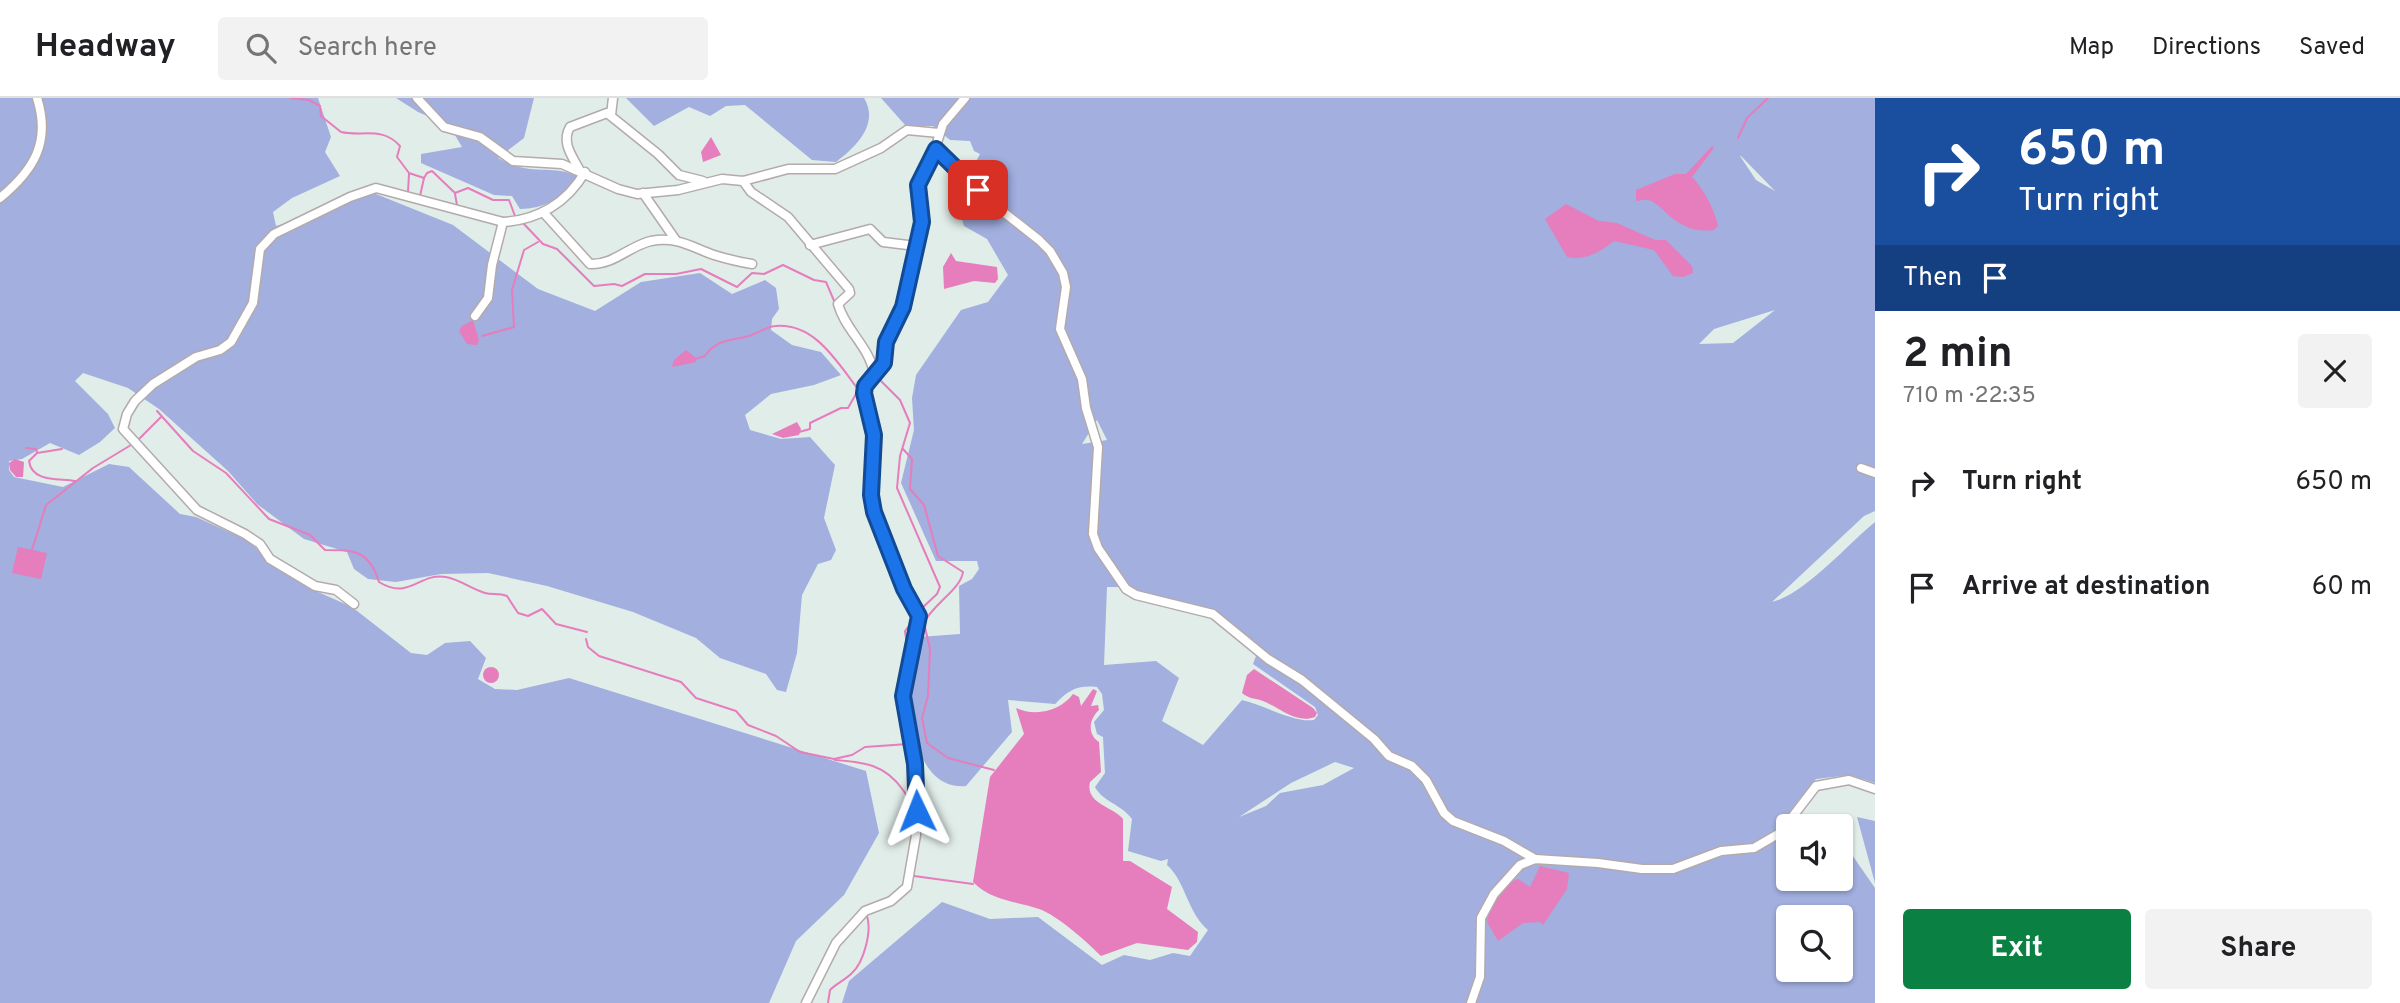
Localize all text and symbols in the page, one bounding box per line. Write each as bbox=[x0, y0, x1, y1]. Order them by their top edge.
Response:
search box bbox=[218, 17, 708, 80]
text: Headway bbox=[35, 27, 176, 69]
icon: search bbox=[242, 29, 280, 67]
text: Search here bbox=[298, 32, 437, 65]
text: Map bbox=[2069, 33, 2114, 63]
text: Directions bbox=[2152, 33, 2261, 63]
text: Saved bbox=[2299, 33, 2365, 63]
text: 650 m bbox=[2018, 121, 2165, 183]
icon: right bbox=[1903, 126, 1994, 217]
pin bbox=[948, 160, 1008, 220]
icon: arrive bbox=[959, 171, 997, 209]
text: Turn right bbox=[2018, 182, 2160, 222]
icon: arrive bbox=[1976, 259, 2014, 297]
text: Then bbox=[1903, 262, 1962, 295]
text: 2 min bbox=[1903, 329, 2013, 382]
button: close bbox=[2298, 334, 2372, 408]
text: 710 m · 22:35 bbox=[1903, 382, 2036, 411]
icon: right bbox=[1903, 464, 1941, 502]
text: Turn right bbox=[1962, 466, 2082, 499]
text: 650 m bbox=[2296, 466, 2372, 499]
icon: arrive bbox=[1903, 569, 1941, 607]
text: Arrive at destination bbox=[1962, 571, 2210, 604]
text: 60 m bbox=[2312, 571, 2372, 604]
position arrow bbox=[880, 774, 954, 848]
map controls bbox=[1776, 814, 1853, 982]
button: sound bbox=[1776, 814, 1853, 891]
button: search bbox=[1776, 905, 1853, 982]
button: Exit bbox=[1903, 909, 2131, 989]
button: Share bbox=[2145, 909, 2372, 989]

